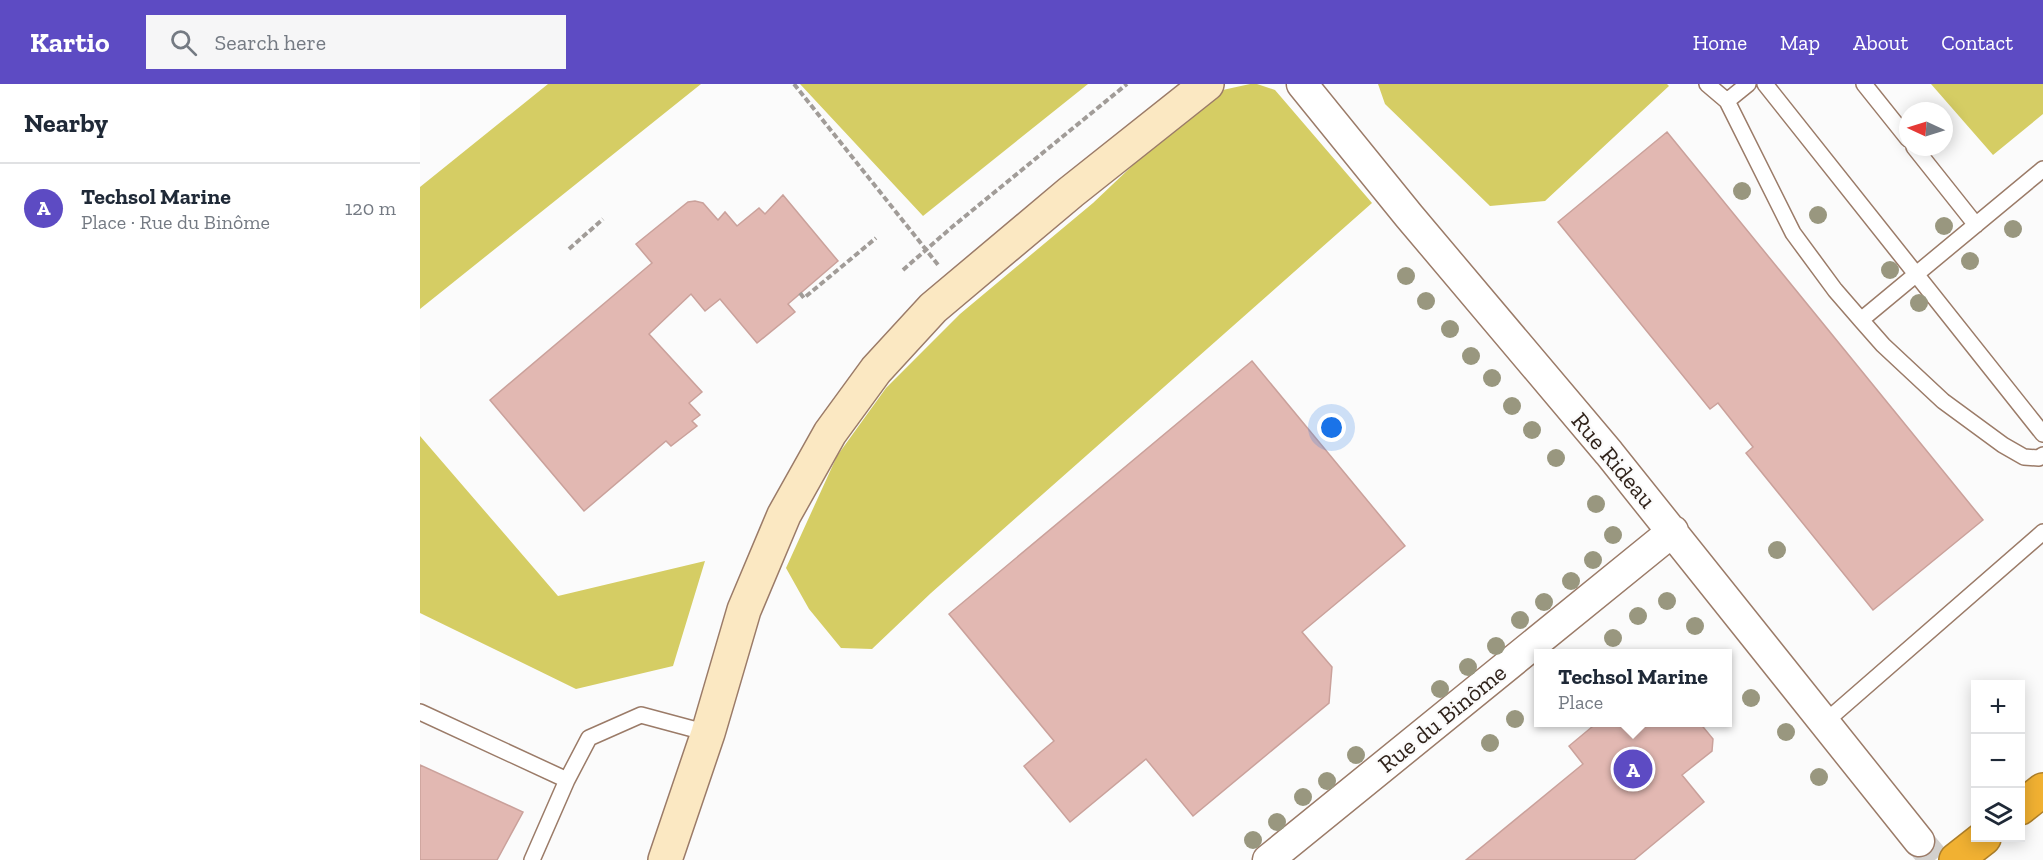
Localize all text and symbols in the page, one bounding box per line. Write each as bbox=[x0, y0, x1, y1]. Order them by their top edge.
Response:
search box bbox=[146, 15, 566, 69]
text: Kartio bbox=[30, 26, 110, 59]
icon: search bbox=[167, 26, 200, 59]
text: Search here bbox=[215, 29, 326, 56]
text: Home bbox=[1693, 30, 1747, 55]
text: Map bbox=[1780, 30, 1820, 55]
text: About bbox=[1853, 30, 1908, 55]
text: Contact bbox=[1941, 30, 2013, 55]
north arrow bbox=[1899, 102, 1953, 156]
text: Nearby bbox=[24, 107, 108, 139]
text: Techsol Marine bbox=[81, 183, 231, 210]
text: A bbox=[37, 196, 50, 220]
text: 120 m bbox=[345, 196, 396, 220]
text: Place · Rue du Binôme bbox=[81, 210, 270, 234]
street label: Rue Rideau bbox=[1566, 406, 1663, 514]
your location bbox=[1317, 413, 1346, 442]
popup bbox=[1534, 649, 1732, 727]
street label: Rue du Binôme bbox=[1372, 658, 1512, 778]
text: Techsol Marine bbox=[1558, 663, 1708, 690]
map controls bbox=[1971, 680, 2025, 842]
button: + bbox=[1971, 680, 2025, 734]
text: Place bbox=[1558, 690, 1603, 714]
button: − bbox=[1971, 734, 2025, 788]
pin: A bbox=[1614, 746, 1652, 792]
button: layers bbox=[1971, 788, 2025, 842]

